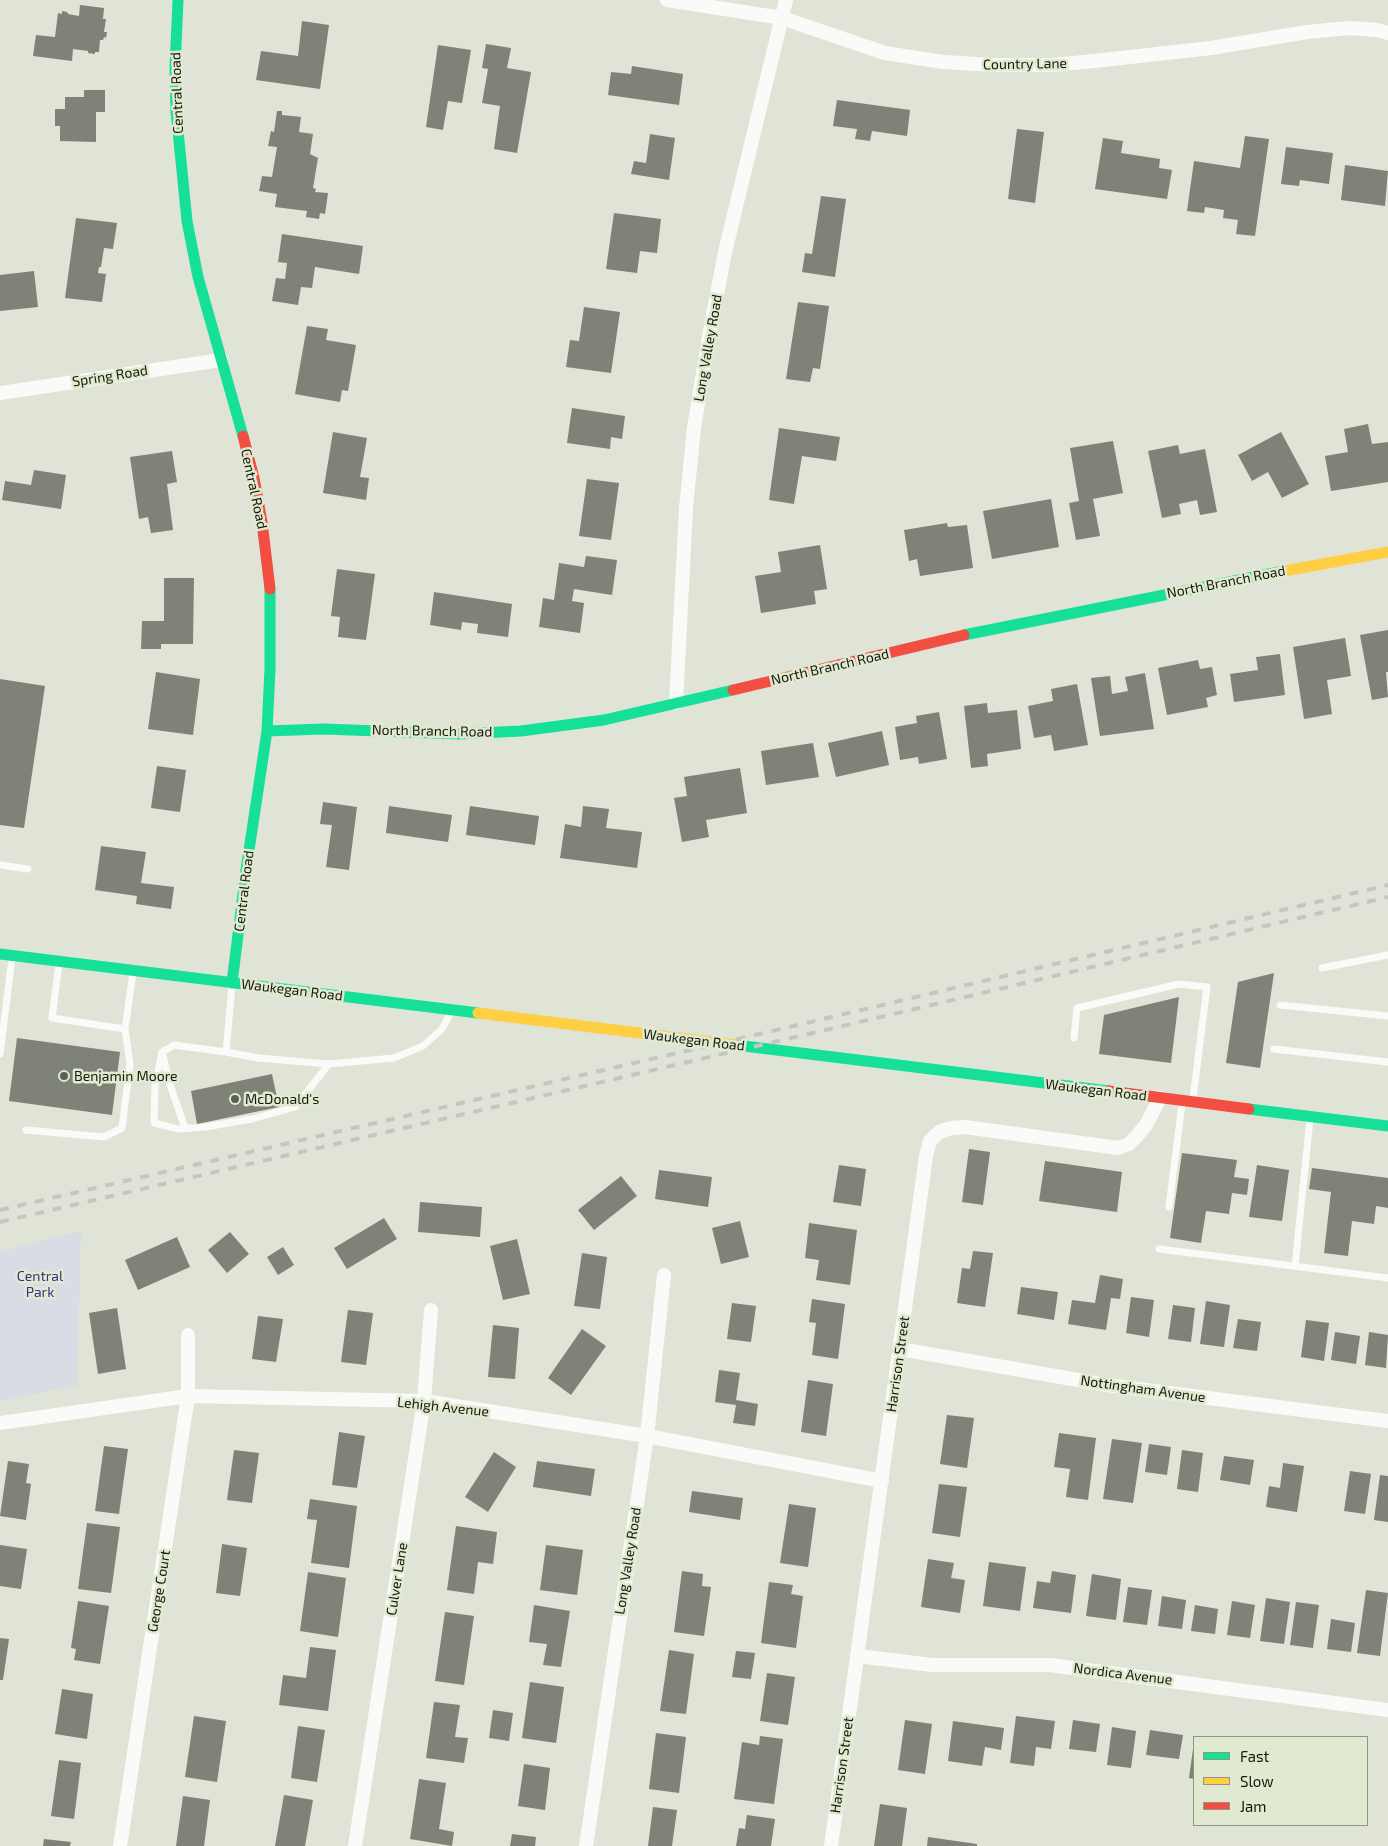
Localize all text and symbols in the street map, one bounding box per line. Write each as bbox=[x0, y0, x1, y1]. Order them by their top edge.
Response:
street label: Central Road bbox=[167, 52, 187, 134]
street label: Country Lane bbox=[983, 55, 1067, 73]
street label: Long Valley Road bbox=[690, 293, 726, 403]
street label: Spring Road bbox=[71, 362, 149, 390]
street label: Central Road bbox=[237, 447, 271, 531]
street label: North Branch Road bbox=[1165, 562, 1287, 602]
street label: North Branch Road bbox=[769, 645, 891, 689]
street label: North Branch Road bbox=[372, 722, 492, 740]
street label: Central Road bbox=[231, 849, 257, 933]
street label: Waukegan Road bbox=[240, 975, 344, 1005]
street label: Waukegan Road bbox=[642, 1025, 746, 1055]
place label: Benjamin Moore bbox=[74, 1068, 178, 1084]
marker: Benjamin Moore bbox=[58, 1070, 70, 1082]
street label: Waukegan Road bbox=[1044, 1075, 1148, 1105]
place label: McDonald's bbox=[245, 1091, 319, 1107]
marker: McDonald's bbox=[229, 1093, 241, 1105]
park label: Central Park bbox=[17, 1268, 63, 1300]
street label: Harrison Street bbox=[883, 1315, 913, 1413]
street label: Nottingham Avenue bbox=[1079, 1372, 1207, 1406]
street label: Lehigh Avenue bbox=[396, 1394, 490, 1420]
street label: Long Valley Road bbox=[611, 1506, 645, 1616]
street label: Culver Lane bbox=[383, 1541, 411, 1617]
street label: George Court bbox=[144, 1549, 174, 1633]
street label: Nordica Avenue bbox=[1073, 1660, 1173, 1688]
street label: Harrison Street bbox=[827, 1716, 857, 1814]
legend bbox=[1193, 1736, 1368, 1826]
text: Fast bbox=[1240, 1747, 1269, 1765]
text: Slow bbox=[1240, 1772, 1274, 1790]
text: Jam bbox=[1240, 1797, 1266, 1815]

